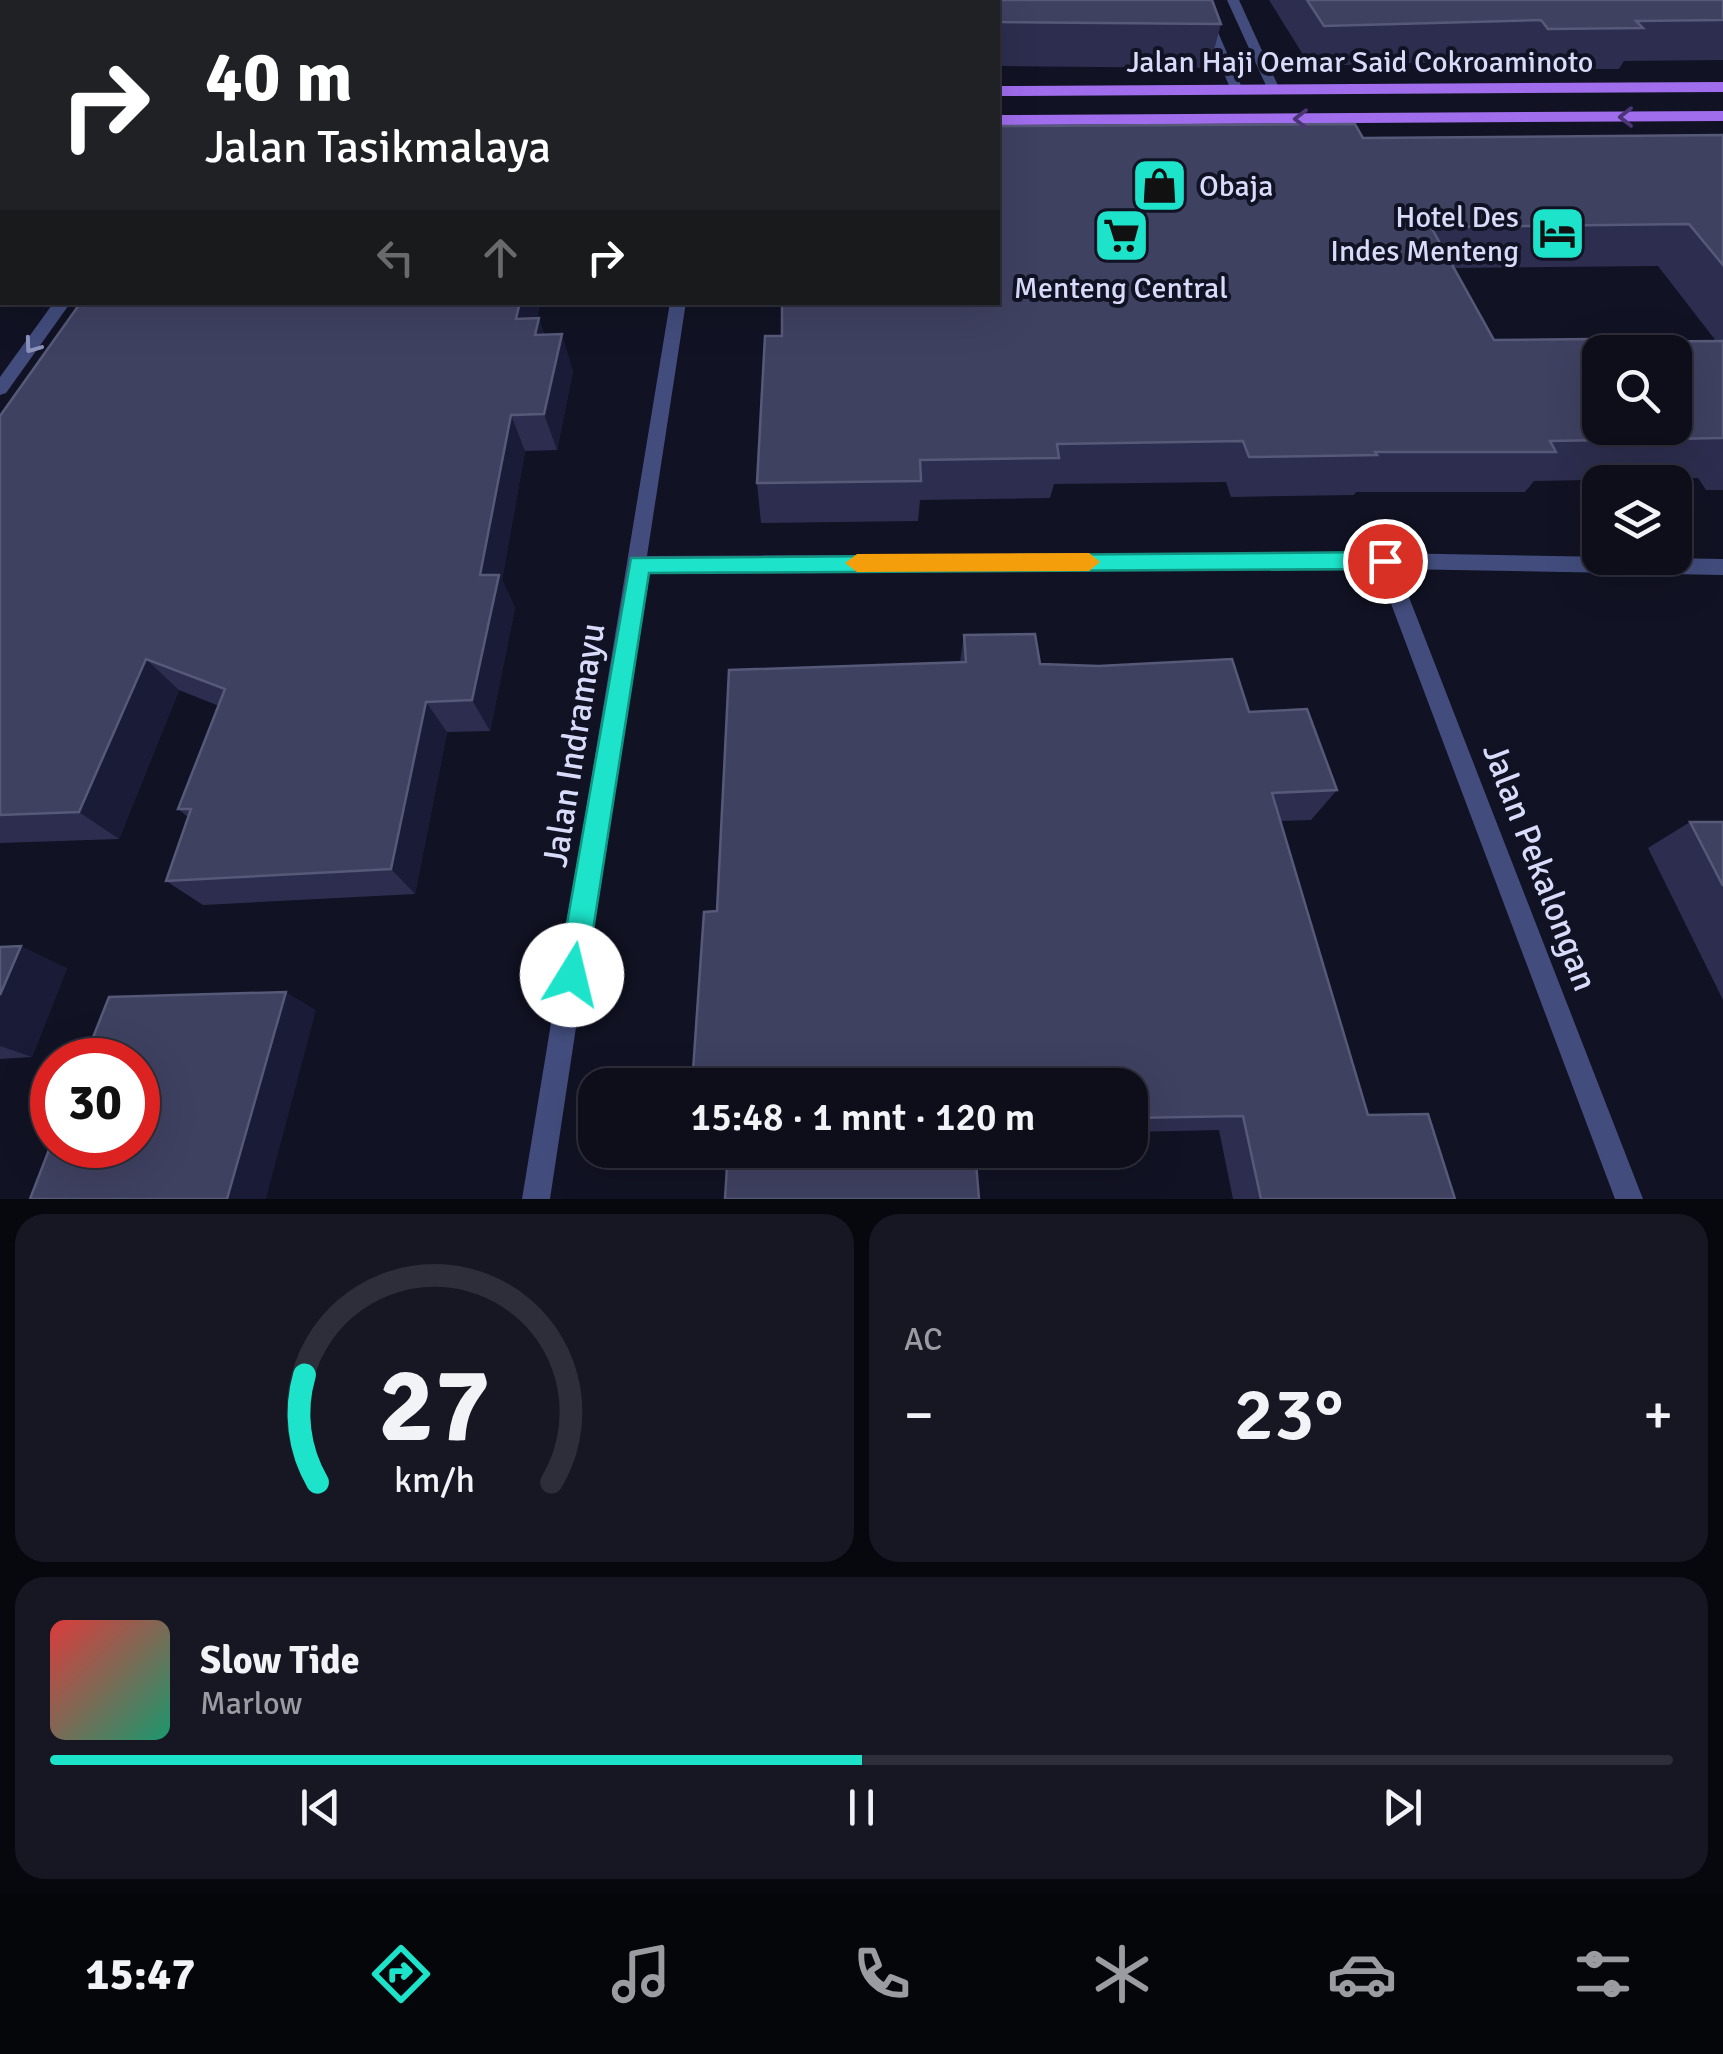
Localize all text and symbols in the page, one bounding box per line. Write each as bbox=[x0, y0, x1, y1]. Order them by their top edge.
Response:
text: 40 m bbox=[205, 34, 353, 120]
icon: right bbox=[40, 40, 170, 170]
street label: Jalan Haji Oemar Said Cokroaminoto bbox=[1127, 44, 1593, 81]
one-way arrow bbox=[1617, 106, 1632, 128]
one-way arrow bbox=[1292, 108, 1308, 129]
text: Jalan Tasikmalaya bbox=[205, 120, 551, 175]
shop icon: Obaja bbox=[1130, 156, 1190, 216]
place label: Obaja bbox=[1199, 168, 1273, 205]
place label: Hotel Des Indes Menteng bbox=[1330, 199, 1519, 270]
hotel icon: Hotel Des Indes Menteng bbox=[1528, 204, 1588, 264]
supermarket icon: Menteng Central bbox=[1091, 205, 1151, 265]
icon: left bbox=[368, 230, 423, 285]
icon: ahead bbox=[473, 230, 528, 285]
icon: right bbox=[578, 230, 633, 285]
place label: Menteng Central bbox=[1014, 270, 1228, 307]
one-way arrow bbox=[26, 335, 43, 353]
map controls bbox=[1582, 335, 1692, 575]
button: search bbox=[1582, 335, 1692, 445]
button: layers bbox=[1582, 465, 1692, 575]
pin bbox=[1343, 519, 1428, 604]
icon: arrive bbox=[1358, 534, 1413, 589]
street label: Jalan Indramayu bbox=[533, 620, 615, 870]
street label: Jalan Pekalongan bbox=[1473, 737, 1607, 997]
position arrow bbox=[520, 923, 624, 1027]
speed limit sign: 30 bbox=[30, 1038, 160, 1168]
text: 15:48 · 1 mnt · 120 m bbox=[691, 1094, 1035, 1141]
text: AC bbox=[904, 1320, 942, 1359]
text: 27 bbox=[378, 1342, 491, 1470]
text: 23° bbox=[1234, 1368, 1343, 1461]
text: − bbox=[904, 1381, 934, 1449]
text: + bbox=[1643, 1381, 1673, 1449]
text: km/h bbox=[394, 1458, 475, 1502]
text: Slow Tide bbox=[200, 1637, 360, 1684]
text: Marlow bbox=[200, 1684, 302, 1723]
icon: previous bbox=[293, 1780, 348, 1835]
icon: pause bbox=[834, 1780, 889, 1835]
icon: next bbox=[1375, 1780, 1430, 1835]
icon: directions bbox=[366, 1939, 436, 2009]
icon: music bbox=[606, 1939, 676, 2009]
icon: phone bbox=[847, 1939, 917, 2009]
icon: climate bbox=[1087, 1939, 1157, 2009]
icon: car bbox=[1327, 1939, 1397, 2009]
icon: filters bbox=[1568, 1939, 1638, 2009]
text: 15:47 bbox=[85, 1947, 196, 2002]

